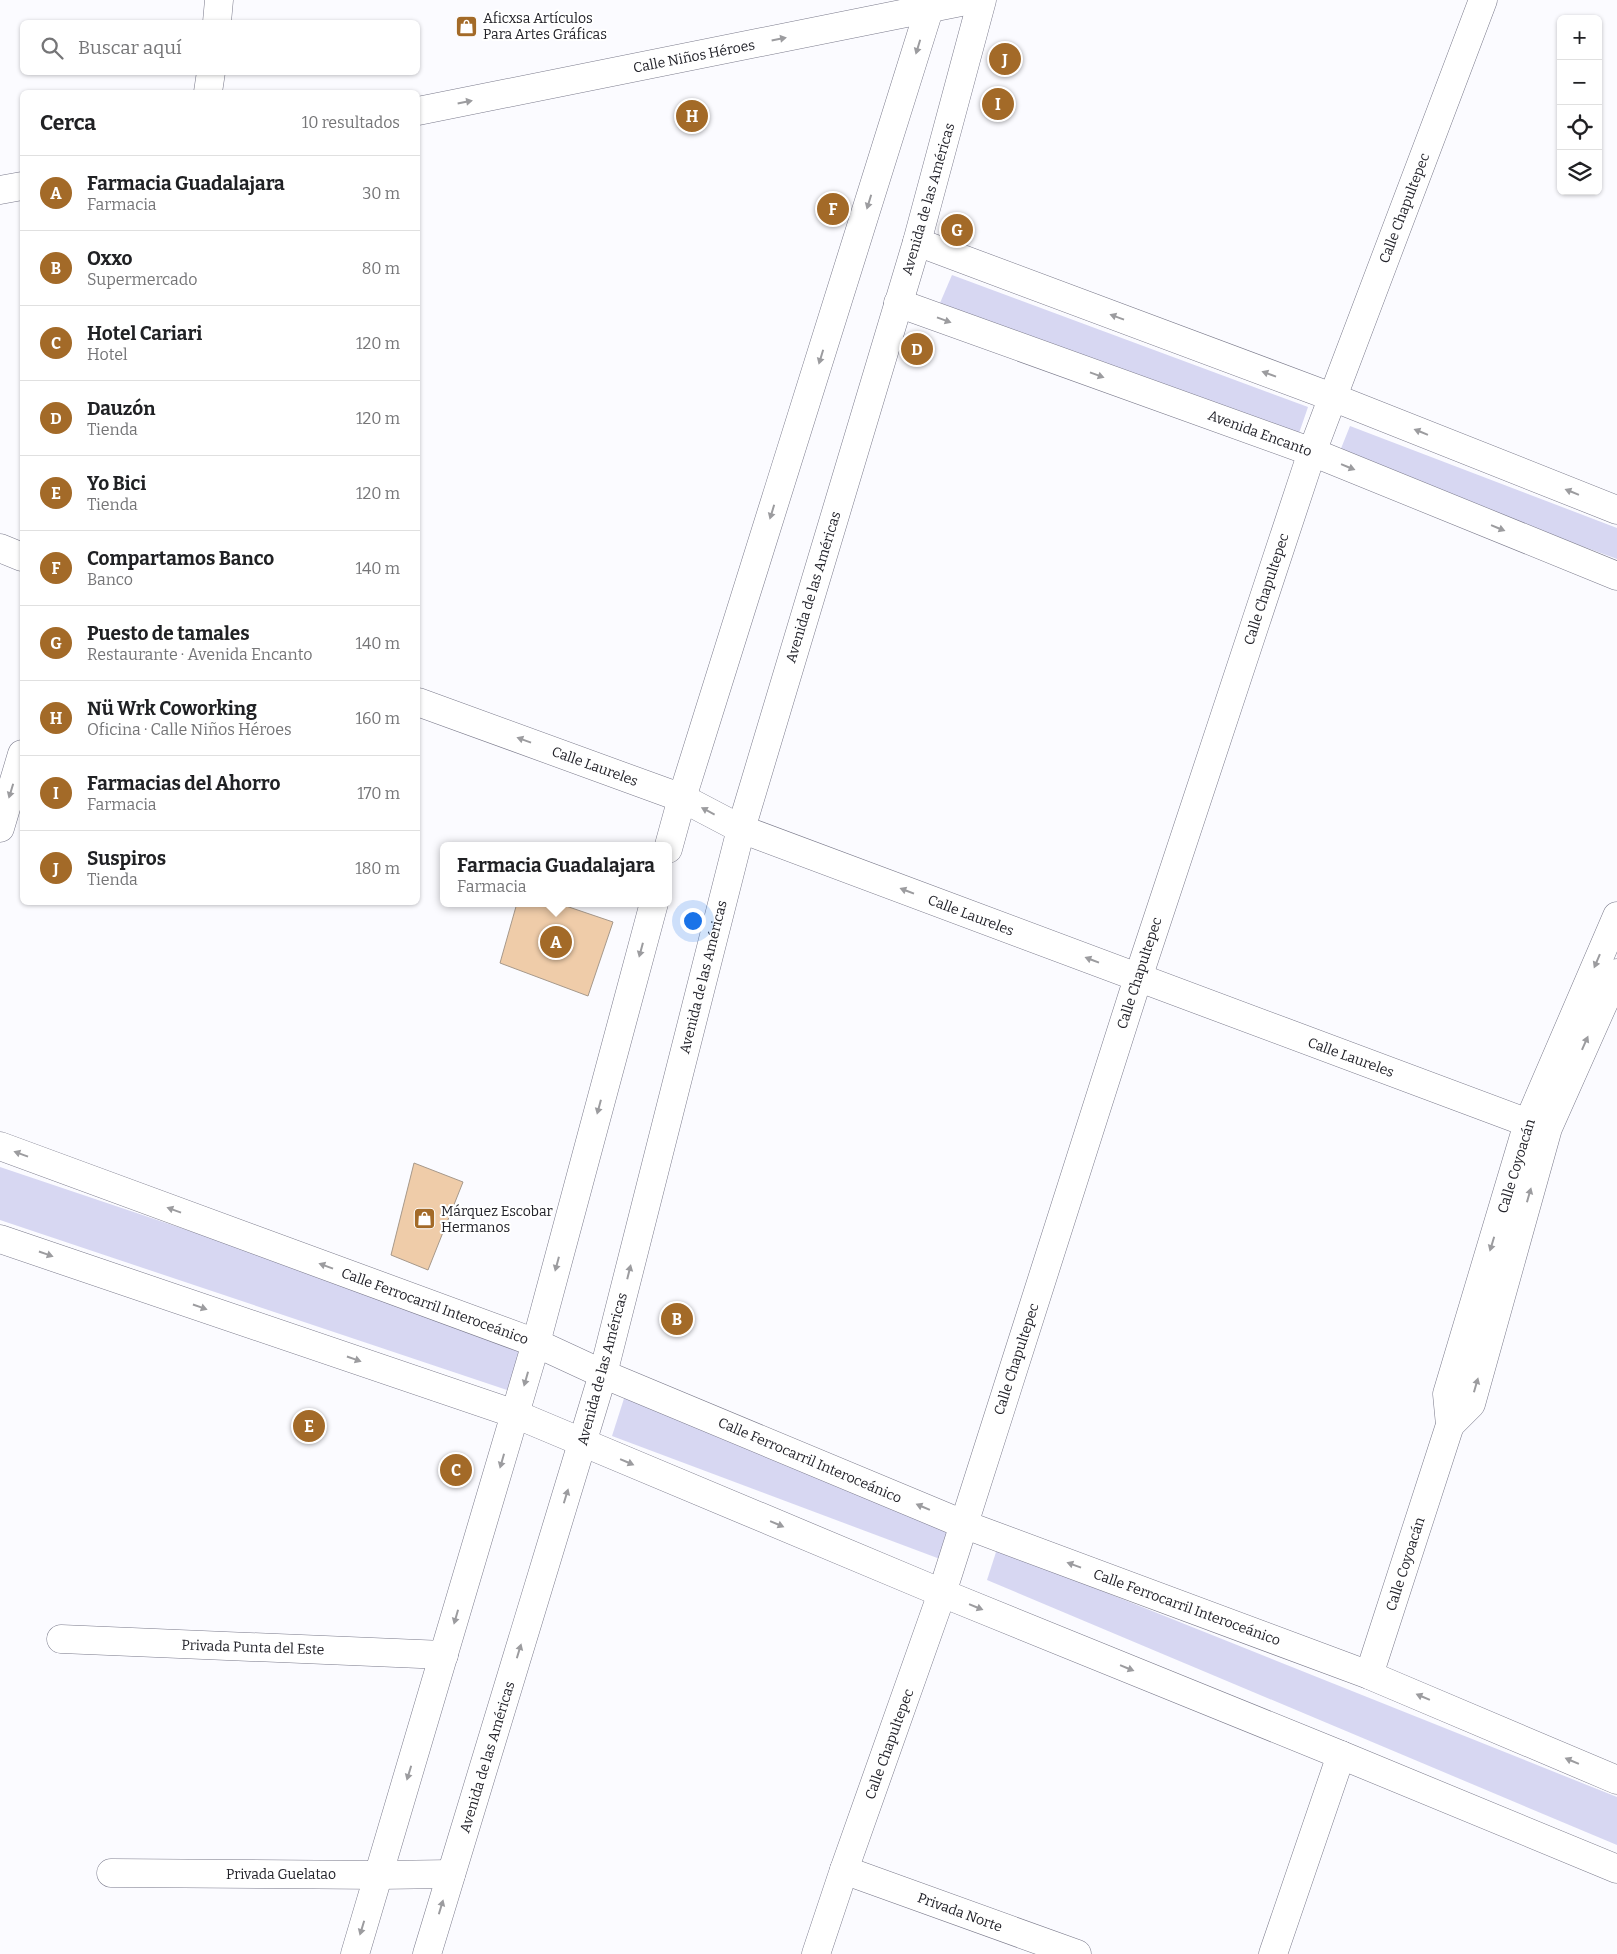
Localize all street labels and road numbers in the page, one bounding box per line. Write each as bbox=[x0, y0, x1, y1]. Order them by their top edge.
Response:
street label: Calle Niños Héroes bbox=[632, 36, 756, 77]
street label: Avenida de las Américas bbox=[899, 121, 958, 277]
street label: Calle Chapultepec bbox=[1376, 151, 1433, 266]
street label: Avenida Encanto bbox=[1206, 407, 1314, 460]
street label: Avenida de las Américas bbox=[782, 509, 845, 665]
street label: Calle Chapultepec bbox=[1240, 531, 1293, 647]
street label: Calle Laureles bbox=[549, 743, 640, 790]
street label: Calle Laureles bbox=[925, 891, 1016, 940]
street label: Avenida de las Américas bbox=[676, 899, 731, 1056]
street label: Calle Chapultepec bbox=[1113, 915, 1166, 1031]
street label: Calle Laureles bbox=[1305, 1034, 1396, 1081]
street label: Calle Coyoacán bbox=[1494, 1117, 1539, 1215]
street label: Calle Ferrocarril Interoceánico bbox=[339, 1265, 531, 1348]
street label: Avenida de las Américas bbox=[574, 1291, 631, 1447]
street label: Calle Chapultepec bbox=[990, 1301, 1043, 1417]
street label: Calle Ferrocarril Interoceánico bbox=[715, 1414, 904, 1507]
street label: Calle Coyoacán bbox=[1382, 1515, 1429, 1613]
street label: Calle Ferrocarril Interoceánico bbox=[1091, 1566, 1283, 1649]
street label: Privada Punta del Este bbox=[181, 1637, 325, 1658]
street label: Avenida de las Américas bbox=[456, 1679, 519, 1835]
street label: Calle Chapultepec bbox=[862, 1686, 917, 1802]
street label: Privada Guelatao bbox=[226, 1866, 336, 1883]
street label: Privada Norte bbox=[915, 1889, 1005, 1936]

